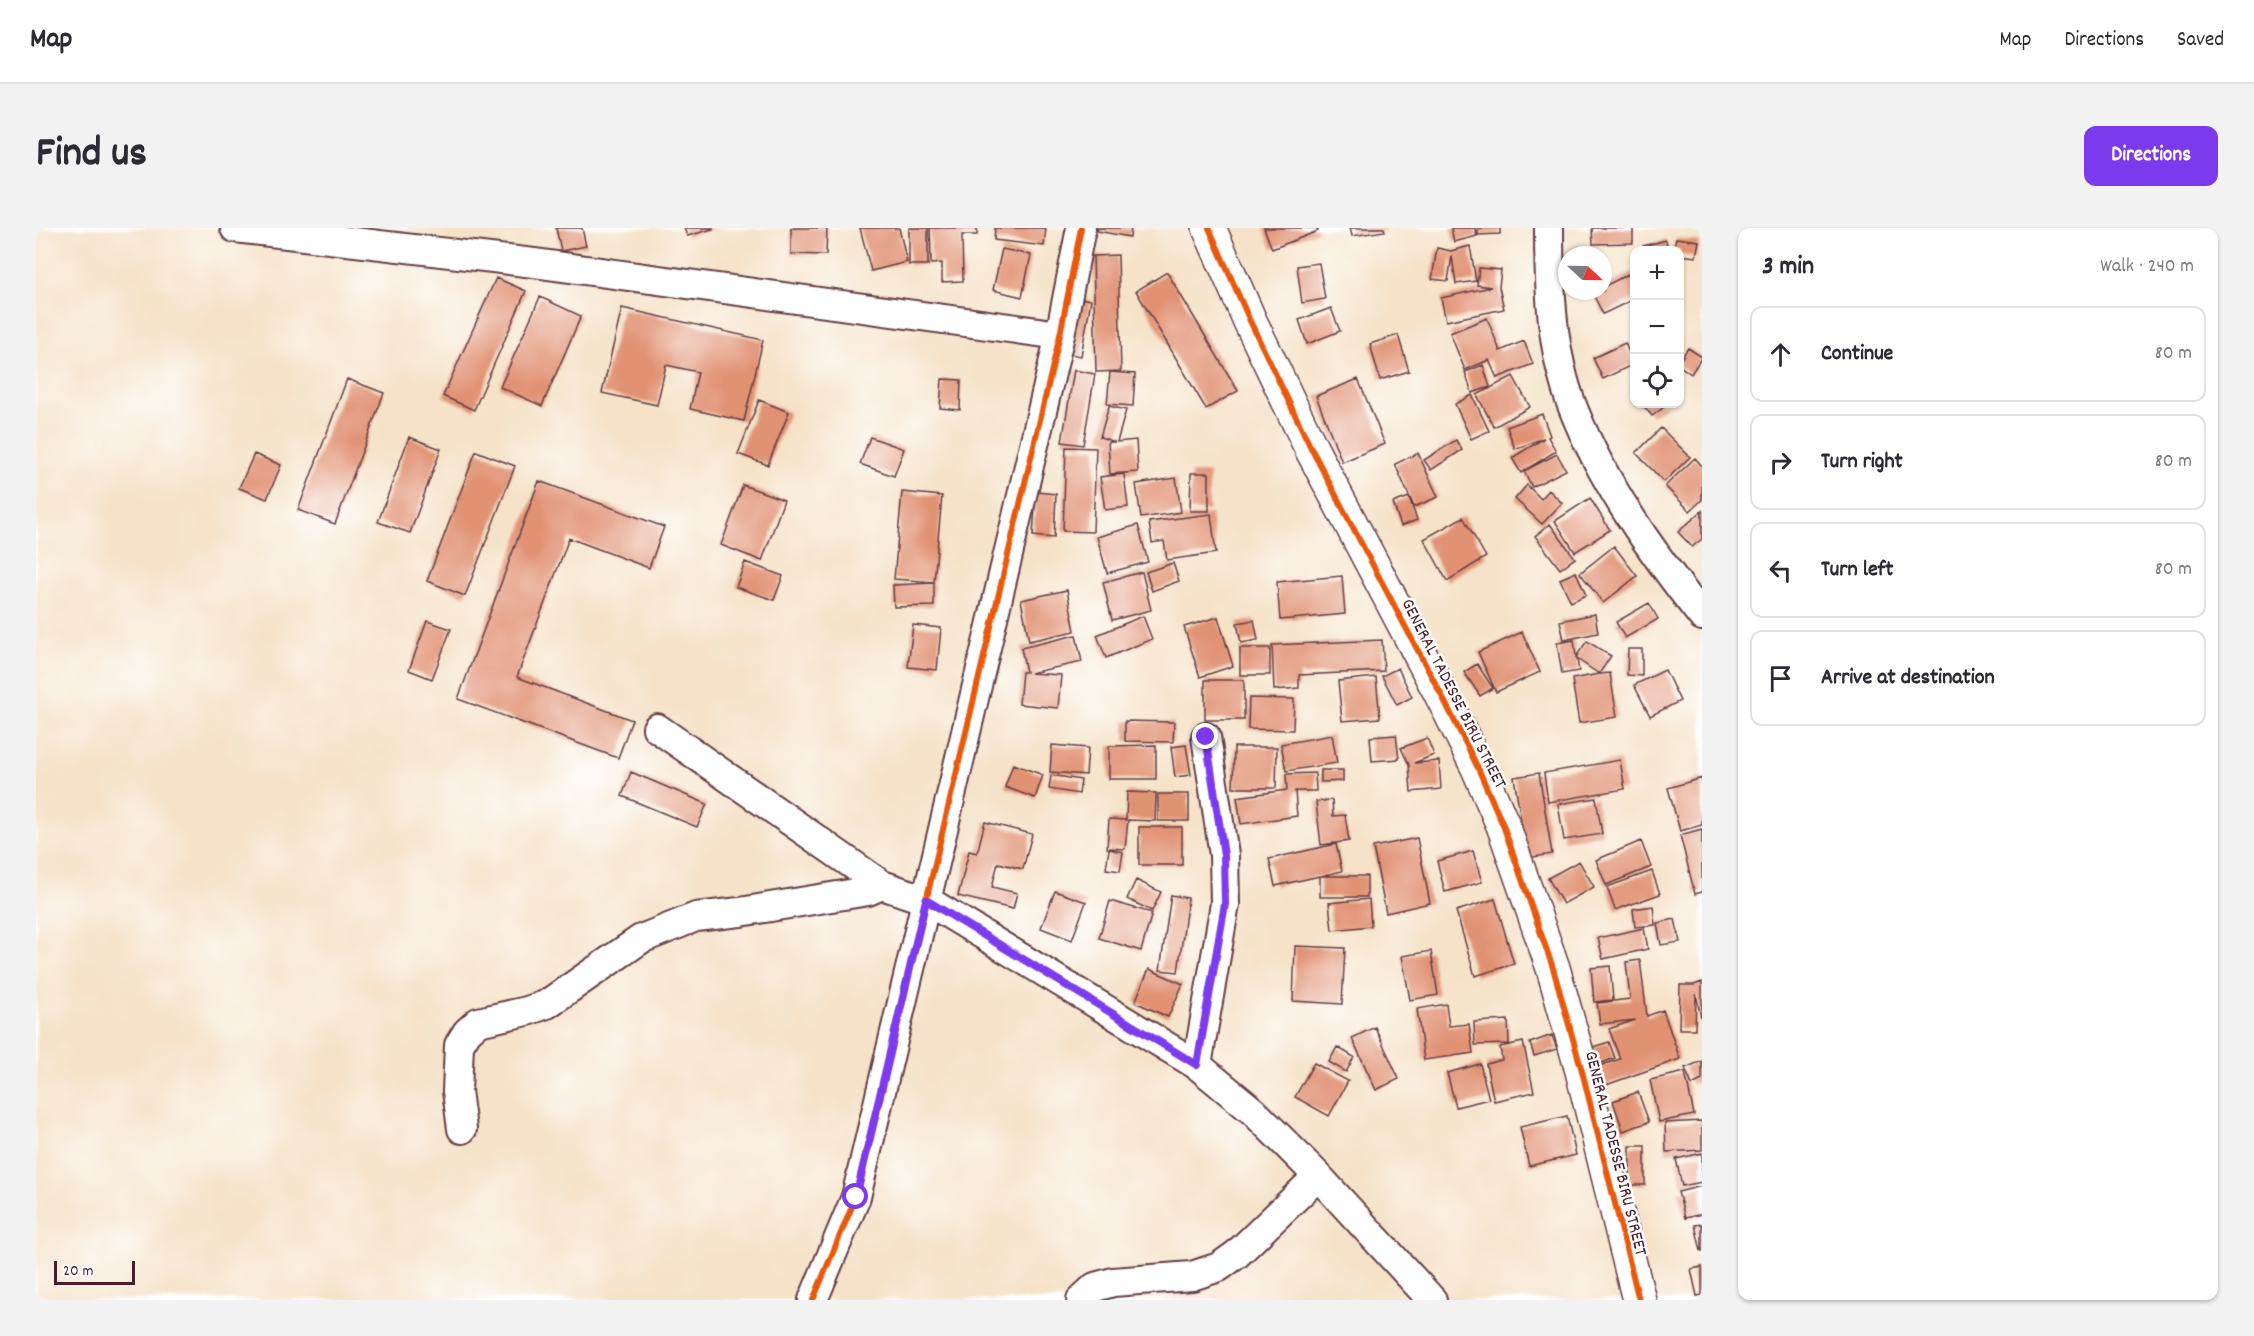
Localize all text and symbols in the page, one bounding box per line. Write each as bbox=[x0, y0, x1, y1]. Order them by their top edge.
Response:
text: Map bbox=[30, 21, 72, 61]
text: Map bbox=[2000, 26, 2031, 56]
text: Directions bbox=[2064, 26, 2144, 56]
text: Saved bbox=[2177, 26, 2224, 56]
text: Find us bbox=[36, 126, 147, 186]
button: Directions bbox=[2084, 126, 2218, 186]
north arrow bbox=[1558, 246, 1612, 300]
map controls bbox=[1630, 246, 1684, 408]
button: + bbox=[1630, 246, 1684, 300]
text: 3 min bbox=[1762, 249, 1814, 286]
text: Walk · 240 m bbox=[2100, 253, 2194, 281]
button: − bbox=[1630, 300, 1684, 354]
icon: ahead bbox=[1764, 338, 1797, 371]
text: Continue bbox=[1821, 339, 1893, 370]
text: 80 m bbox=[2155, 340, 2192, 368]
button: locate bbox=[1630, 354, 1684, 408]
icon: right bbox=[1764, 446, 1797, 479]
text: Turn right bbox=[1821, 447, 1903, 478]
text: 80 m bbox=[2155, 448, 2192, 476]
icon: left bbox=[1764, 554, 1797, 587]
text: Turn left bbox=[1821, 555, 1893, 586]
text: 80 m bbox=[2155, 556, 2192, 584]
street label: GENERAL TADESSE BIRU STREET bbox=[1394, 595, 1512, 793]
icon: arrive bbox=[1764, 662, 1797, 695]
text: Arrive at destination bbox=[1821, 663, 1995, 694]
route end bbox=[1192, 723, 1218, 749]
street label: GENERAL TADESSE BIRU STREET bbox=[1577, 1049, 1652, 1259]
route start bbox=[842, 1183, 868, 1209]
scale bar bbox=[54, 1258, 135, 1286]
text: 20 m bbox=[63, 1260, 93, 1283]

